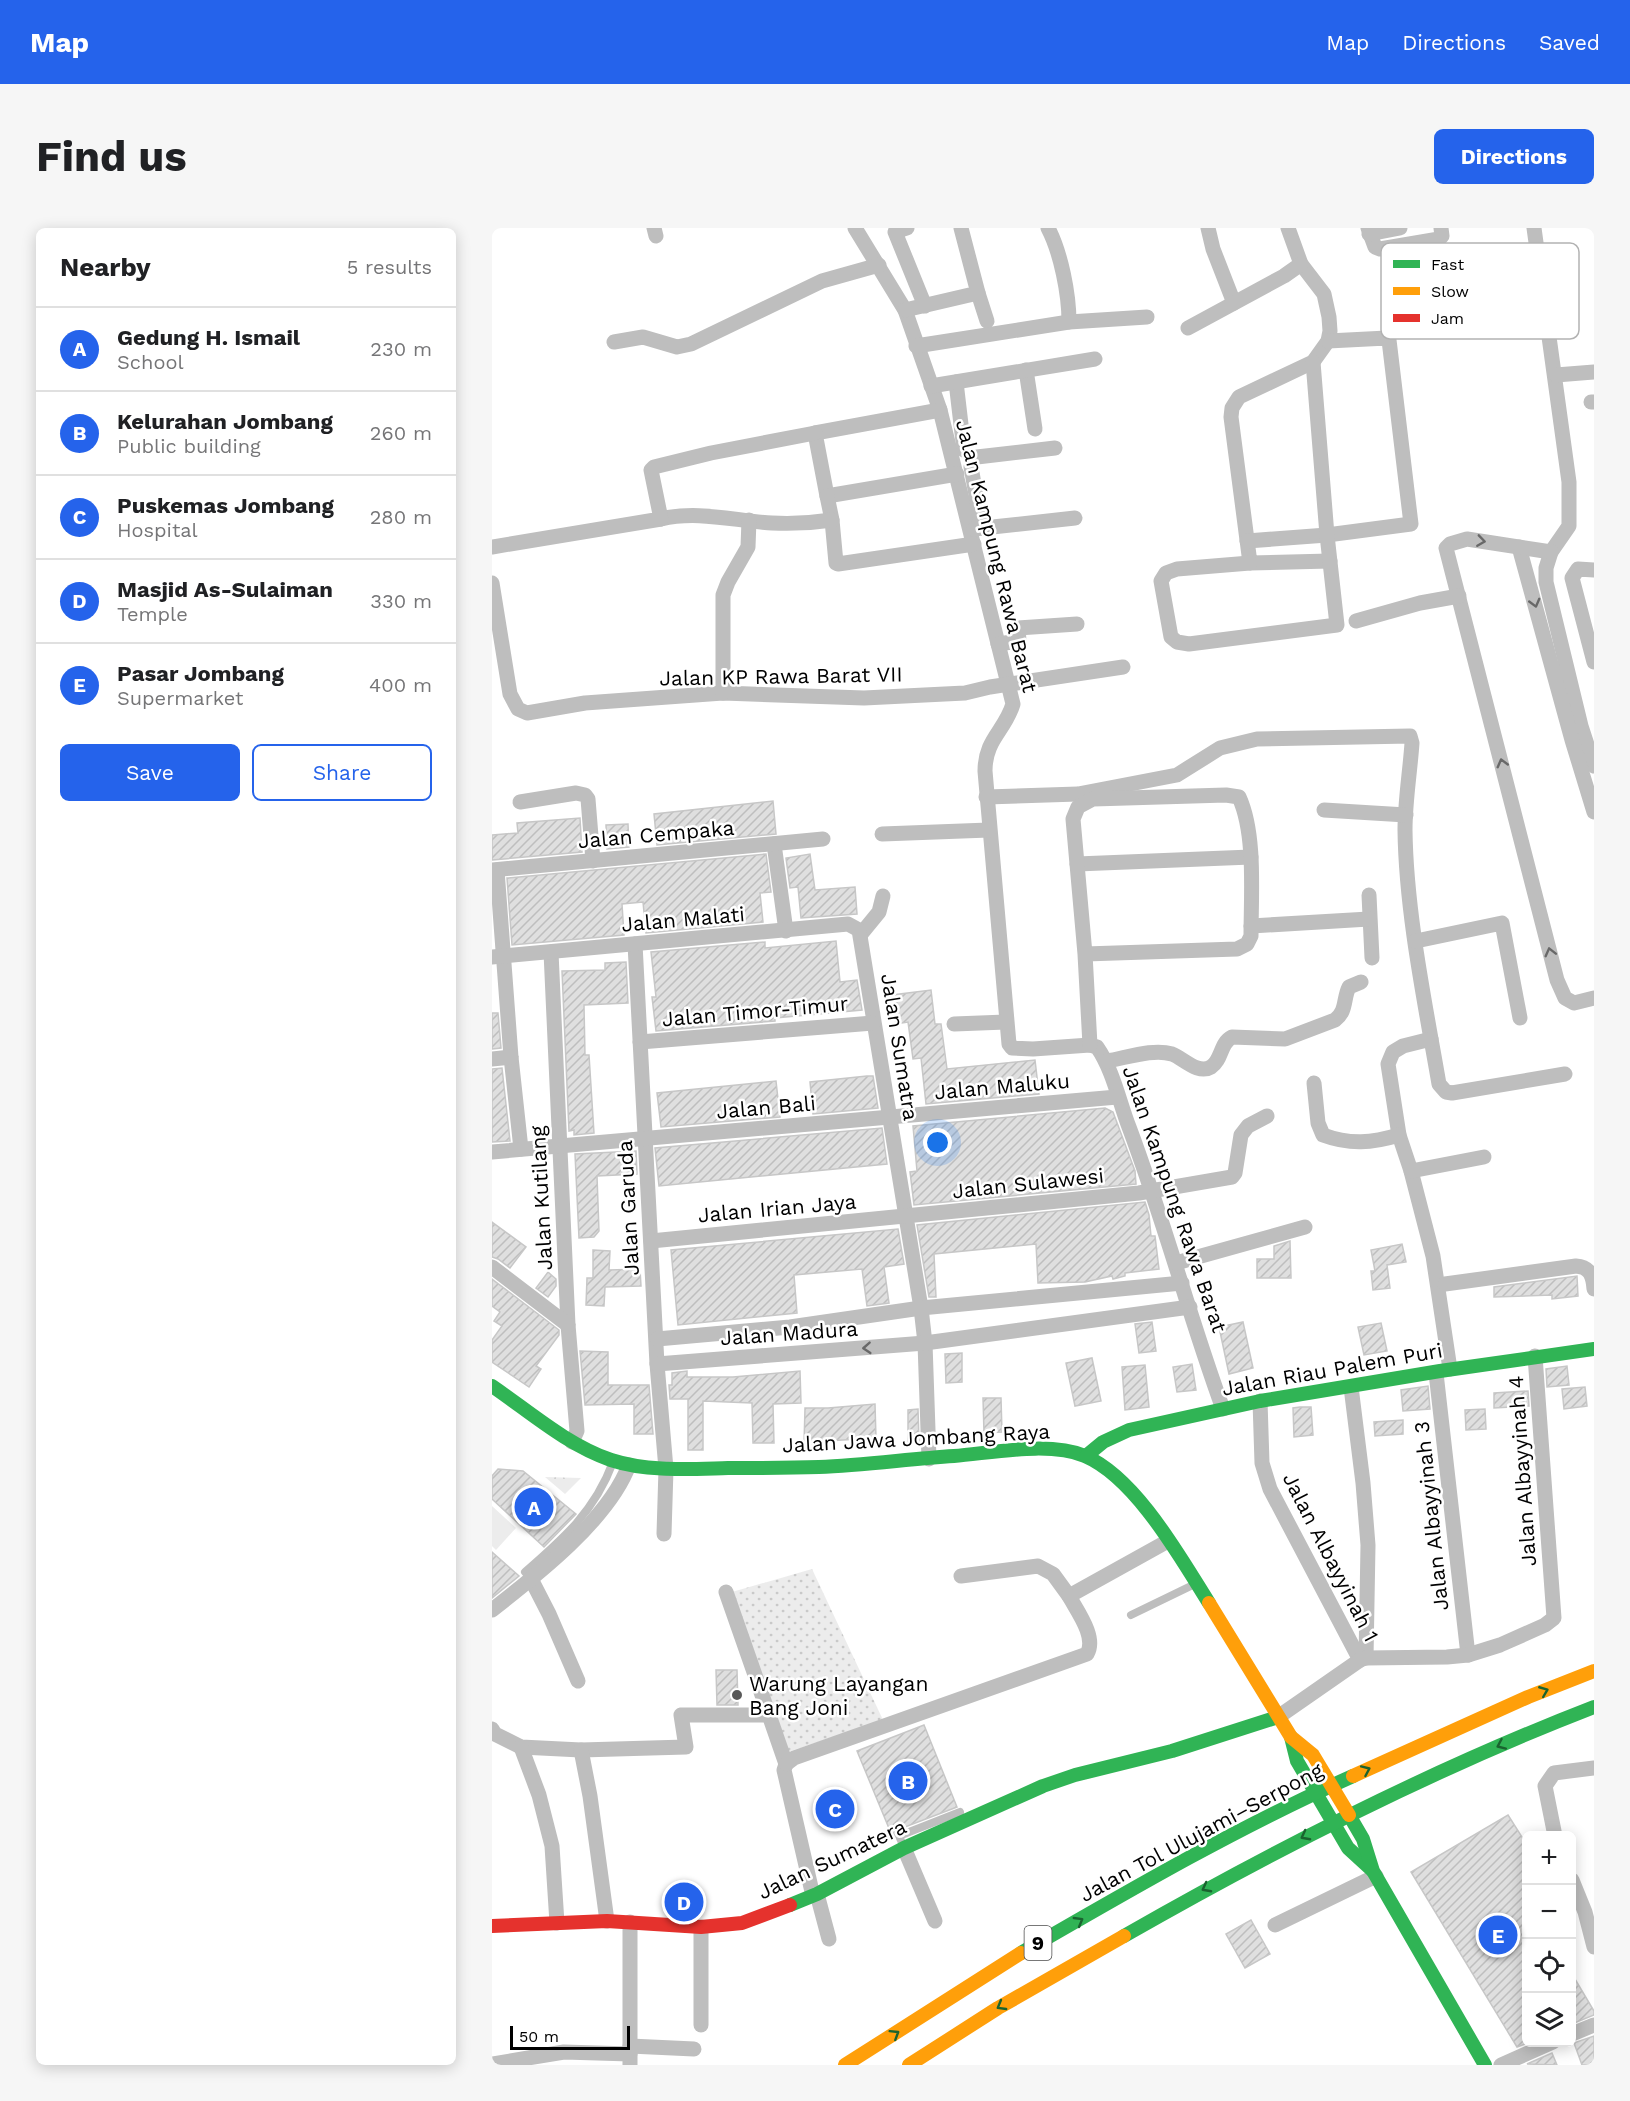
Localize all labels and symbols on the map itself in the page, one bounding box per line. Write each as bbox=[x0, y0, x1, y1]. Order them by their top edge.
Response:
legend bbox=[1381, 243, 1579, 339]
text: Fast bbox=[1431, 255, 1464, 274]
text: Slow bbox=[1431, 282, 1469, 301]
text: Jam bbox=[1431, 309, 1464, 328]
street label: Jalan Kampung Rawa Barat bbox=[951, 417, 1043, 695]
one-way arrow bbox=[1476, 534, 1486, 547]
one-way arrow bbox=[1528, 597, 1540, 608]
street label: Jalan KP Rawa Barat VII bbox=[659, 661, 903, 691]
one-way arrow bbox=[1497, 758, 1510, 768]
street label: Jalan Cempaka bbox=[577, 815, 735, 853]
street label: Jalan Malati bbox=[620, 901, 746, 937]
one-way arrow bbox=[1545, 948, 1558, 958]
street label: Jalan Sumatra bbox=[876, 972, 924, 1122]
street label: Jalan Timor-Timur bbox=[661, 990, 850, 1032]
street label: Jalan Kampung Rawa Barat bbox=[1118, 1062, 1233, 1336]
street label: Jalan Maluku bbox=[933, 1068, 1071, 1104]
street label: Jalan Bali bbox=[715, 1090, 817, 1124]
street label: Jalan Kutilang bbox=[525, 1124, 557, 1271]
your location bbox=[923, 1128, 952, 1157]
street label: Jalan Garuda bbox=[612, 1140, 644, 1276]
street label: Jalan Sulawesi bbox=[951, 1163, 1105, 1203]
street label: Jalan Irian Jaya bbox=[697, 1189, 857, 1227]
street label: Jalan Madura bbox=[719, 1316, 859, 1350]
street label: Jalan Riau Palem Puri bbox=[1220, 1337, 1444, 1401]
one-way arrow bbox=[862, 1341, 871, 1354]
street label: Jalan Albayyinah 4 bbox=[1503, 1375, 1541, 1567]
street label: Jalan Jawa Jombang Raya bbox=[781, 1418, 1051, 1458]
street label: Jalan Albayyinah 3 bbox=[1409, 1420, 1453, 1612]
street label: Jalan Albayyinah 1 bbox=[1278, 1469, 1384, 1645]
pin: A bbox=[514, 1484, 554, 1530]
place label: Warung Layangan Bang Joni bbox=[749, 1671, 928, 1720]
one-way arrow bbox=[1538, 1686, 1549, 1698]
marker: Warung Layangan Bang Joni bbox=[730, 1688, 744, 1702]
one-way arrow bbox=[1496, 1737, 1507, 1749]
street label: Jalan Tol Ulujami–Serpong bbox=[1075, 1757, 1328, 1907]
pin: B bbox=[888, 1758, 928, 1804]
one-way arrow bbox=[1360, 1766, 1371, 1778]
pin: C bbox=[816, 1786, 854, 1832]
street label: Jalan Sumatera bbox=[754, 1814, 910, 1904]
one-way arrow bbox=[1301, 1829, 1312, 1840]
pin: D bbox=[664, 1880, 704, 1924]
one-way arrow bbox=[1202, 1881, 1213, 1892]
pin: E bbox=[1478, 1912, 1518, 1958]
one-way arrow bbox=[1073, 1916, 1083, 1928]
road number: 9 bbox=[1024, 1926, 1052, 1960]
one-way arrow bbox=[997, 1999, 1007, 2011]
scale bar bbox=[510, 2023, 630, 2050]
one-way arrow bbox=[889, 2029, 899, 2041]

